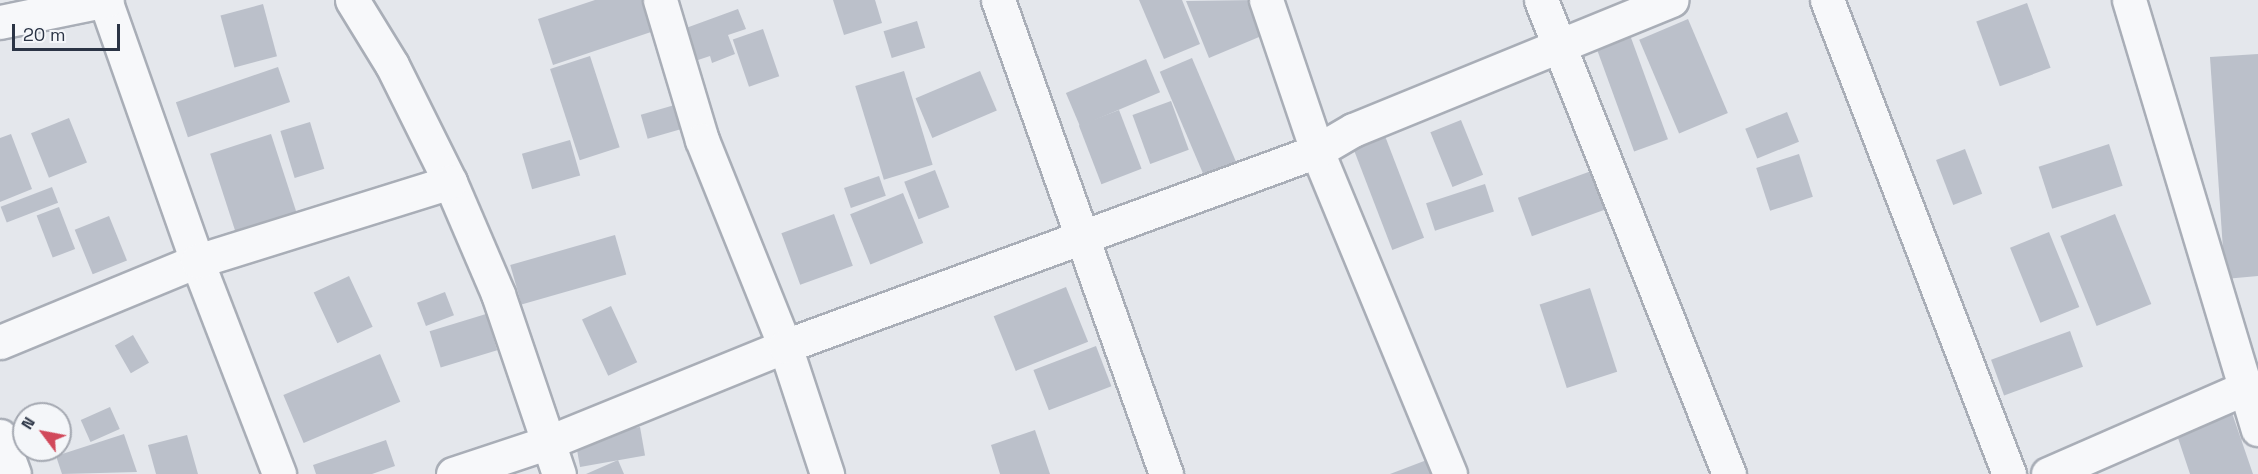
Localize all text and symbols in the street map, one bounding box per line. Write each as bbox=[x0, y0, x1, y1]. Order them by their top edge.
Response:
scale bar bbox=[15, 12, 123, 50]
text: 20 m bbox=[23, 23, 66, 46]
north arrow bbox=[12, 402, 72, 462]
text: N bbox=[16, 413, 40, 433]

